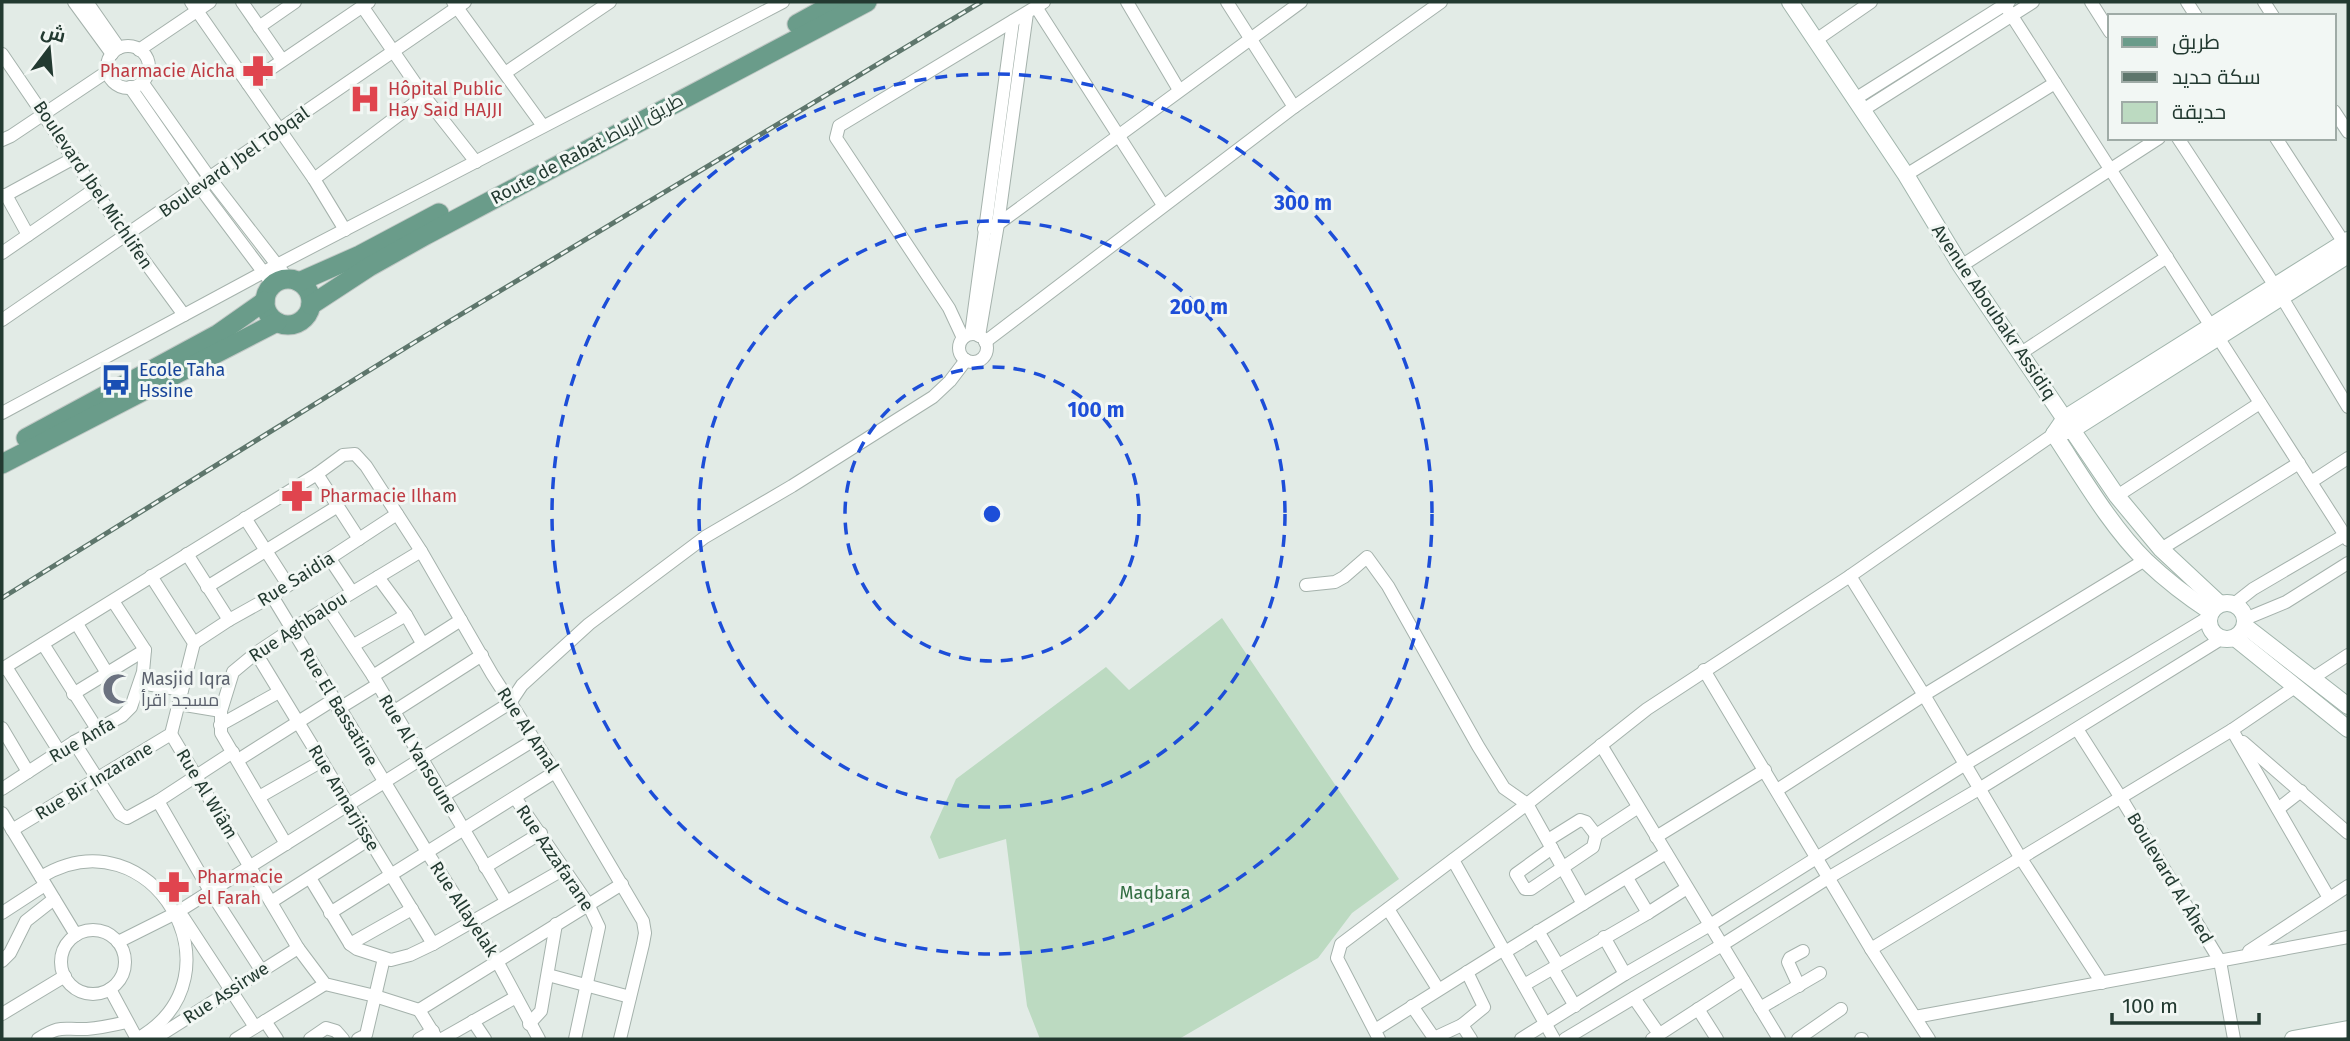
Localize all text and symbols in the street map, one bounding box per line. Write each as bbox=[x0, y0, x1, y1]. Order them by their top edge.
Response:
north arrow bbox=[14, 14, 84, 84]
legend bbox=[2108, 14, 2336, 140]
text: ش bbox=[39, 19, 68, 48]
text: طريق bbox=[2172, 29, 2220, 55]
pharmacy icon: Pharmacie Aicha bbox=[241, 54, 275, 88]
place label: Pharmacie Aicha bbox=[100, 60, 235, 82]
text: سكة حديد bbox=[2172, 64, 2261, 90]
place label: Hôpital Public Hay Said HAJJI bbox=[388, 78, 503, 121]
hospital icon: Hôpital Public Hay Said HAJJI bbox=[348, 82, 382, 116]
street label: Route de Rabat طريق الرباط bbox=[487, 89, 687, 210]
street label: Boulevard Jbel Michlifen bbox=[29, 97, 157, 273]
text: حديقة bbox=[2172, 99, 2226, 125]
street label: Boulevard Jbel Tobqal bbox=[155, 102, 313, 222]
text: 300 m bbox=[1273, 190, 1332, 216]
street label: Avenue Aboubakr Assidiq bbox=[1927, 220, 2061, 404]
text: 200 m bbox=[1170, 294, 1228, 320]
place label: Ecole Taha Hssine bbox=[139, 359, 225, 402]
bus stop icon: Ecole Taha Hssine bbox=[99, 363, 133, 397]
text: 100 m bbox=[1067, 397, 1125, 423]
pharmacy icon: Pharmacie Ilham bbox=[280, 479, 314, 513]
place label: Pharmacie Ilham bbox=[320, 485, 457, 507]
centre of rings bbox=[980, 502, 1004, 526]
street label: Rue Saidia bbox=[254, 547, 338, 611]
street label: Rue Aghbalou bbox=[245, 587, 351, 667]
street label: Rue El Bassatine bbox=[295, 644, 383, 770]
place label: Masjid Iqra مسجد اقرأ bbox=[141, 668, 231, 711]
mosque icon: Masjid Iqra مسجد اقرأ bbox=[101, 672, 135, 706]
street label: Rue Al Amal bbox=[492, 683, 564, 777]
street label: Rue Al Yansoune bbox=[374, 691, 462, 817]
street label: Rue Anfa bbox=[45, 712, 119, 768]
street label: Rue Bir Inzarane bbox=[31, 737, 157, 825]
street label: Rue Annarjisse bbox=[304, 741, 384, 855]
street label: Rue Al Wiâm bbox=[171, 745, 243, 843]
street label: Rue Azzafarane bbox=[511, 801, 599, 915]
street label: Boulevard Al Âhed bbox=[2122, 808, 2218, 948]
street label: Rue Allayelak bbox=[425, 857, 503, 961]
place label: Pharmacie el Farah bbox=[197, 866, 283, 909]
pharmacy icon: Pharmacie el Farah bbox=[157, 870, 191, 904]
park label: Maqbara bbox=[1120, 882, 1190, 904]
street label: Rue Assirwe bbox=[179, 957, 273, 1029]
scale bar bbox=[2112, 982, 2259, 1026]
text: 100 m bbox=[2122, 993, 2178, 1019]

